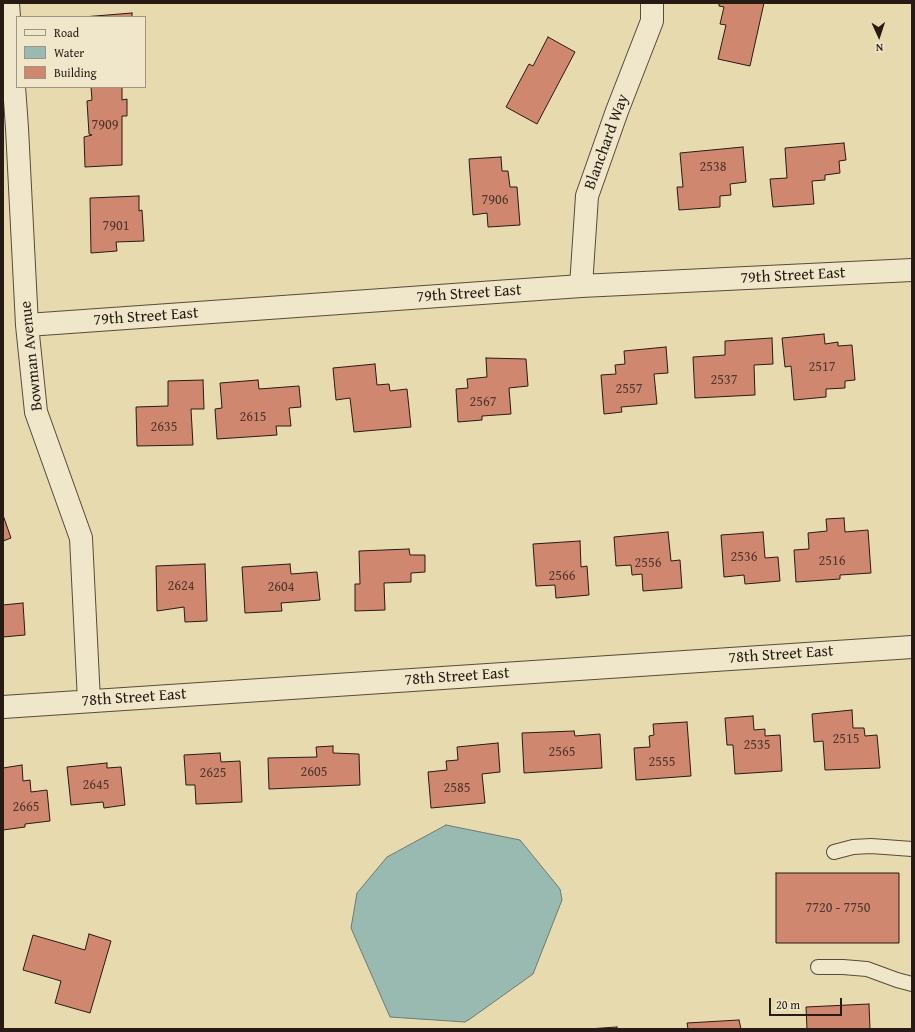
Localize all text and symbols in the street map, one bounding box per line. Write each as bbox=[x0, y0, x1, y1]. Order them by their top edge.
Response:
legend bbox=[16, 16, 146, 88]
north arrow bbox=[859, 16, 899, 56]
text: Road bbox=[54, 24, 79, 41]
text: N bbox=[876, 40, 884, 56]
text: Water bbox=[54, 44, 84, 61]
text: Building bbox=[54, 64, 97, 81]
street label: Blanchard Way bbox=[581, 91, 633, 193]
house number: 7909 bbox=[92, 117, 118, 133]
house number: 2538 bbox=[700, 159, 726, 175]
house number: 7906 bbox=[482, 192, 508, 208]
house number: 7901 bbox=[103, 218, 129, 234]
street label: 79th Street East bbox=[740, 264, 846, 288]
street label: 79th Street East bbox=[416, 281, 522, 307]
street label: Bowman Avenue bbox=[17, 300, 47, 412]
street label: 79th Street East bbox=[93, 304, 199, 330]
house number: 2517 bbox=[809, 359, 835, 375]
house number: 2537 bbox=[711, 372, 737, 388]
house number: 2557 bbox=[616, 381, 642, 397]
house number: 2567 bbox=[470, 394, 496, 410]
house number: 2615 bbox=[240, 409, 266, 425]
house number: 2635 bbox=[151, 419, 177, 435]
house number: 2536 bbox=[731, 549, 757, 565]
house number: 2516 bbox=[819, 553, 845, 569]
house number: 2556 bbox=[635, 555, 661, 571]
house number: 2566 bbox=[549, 568, 575, 584]
house number: 2624 bbox=[168, 578, 194, 594]
house number: 2604 bbox=[268, 579, 294, 595]
street label: 78th Street East bbox=[728, 642, 834, 668]
street label: 78th Street East bbox=[404, 664, 510, 690]
street label: 78th Street East bbox=[81, 685, 187, 711]
house number: 2515 bbox=[833, 731, 859, 747]
house number: 2535 bbox=[744, 737, 770, 753]
house number: 2565 bbox=[549, 744, 575, 760]
house number: 2555 bbox=[649, 754, 675, 770]
house number: 2605 bbox=[301, 764, 327, 780]
house number: 2625 bbox=[200, 765, 226, 781]
house number: 2645 bbox=[83, 777, 109, 793]
house number: 2585 bbox=[444, 780, 470, 796]
house number: 2665 bbox=[13, 799, 39, 815]
house number: 7720 - 7750 bbox=[806, 900, 870, 916]
scale bar bbox=[771, 990, 844, 1016]
text: 20 m bbox=[776, 996, 800, 1013]

